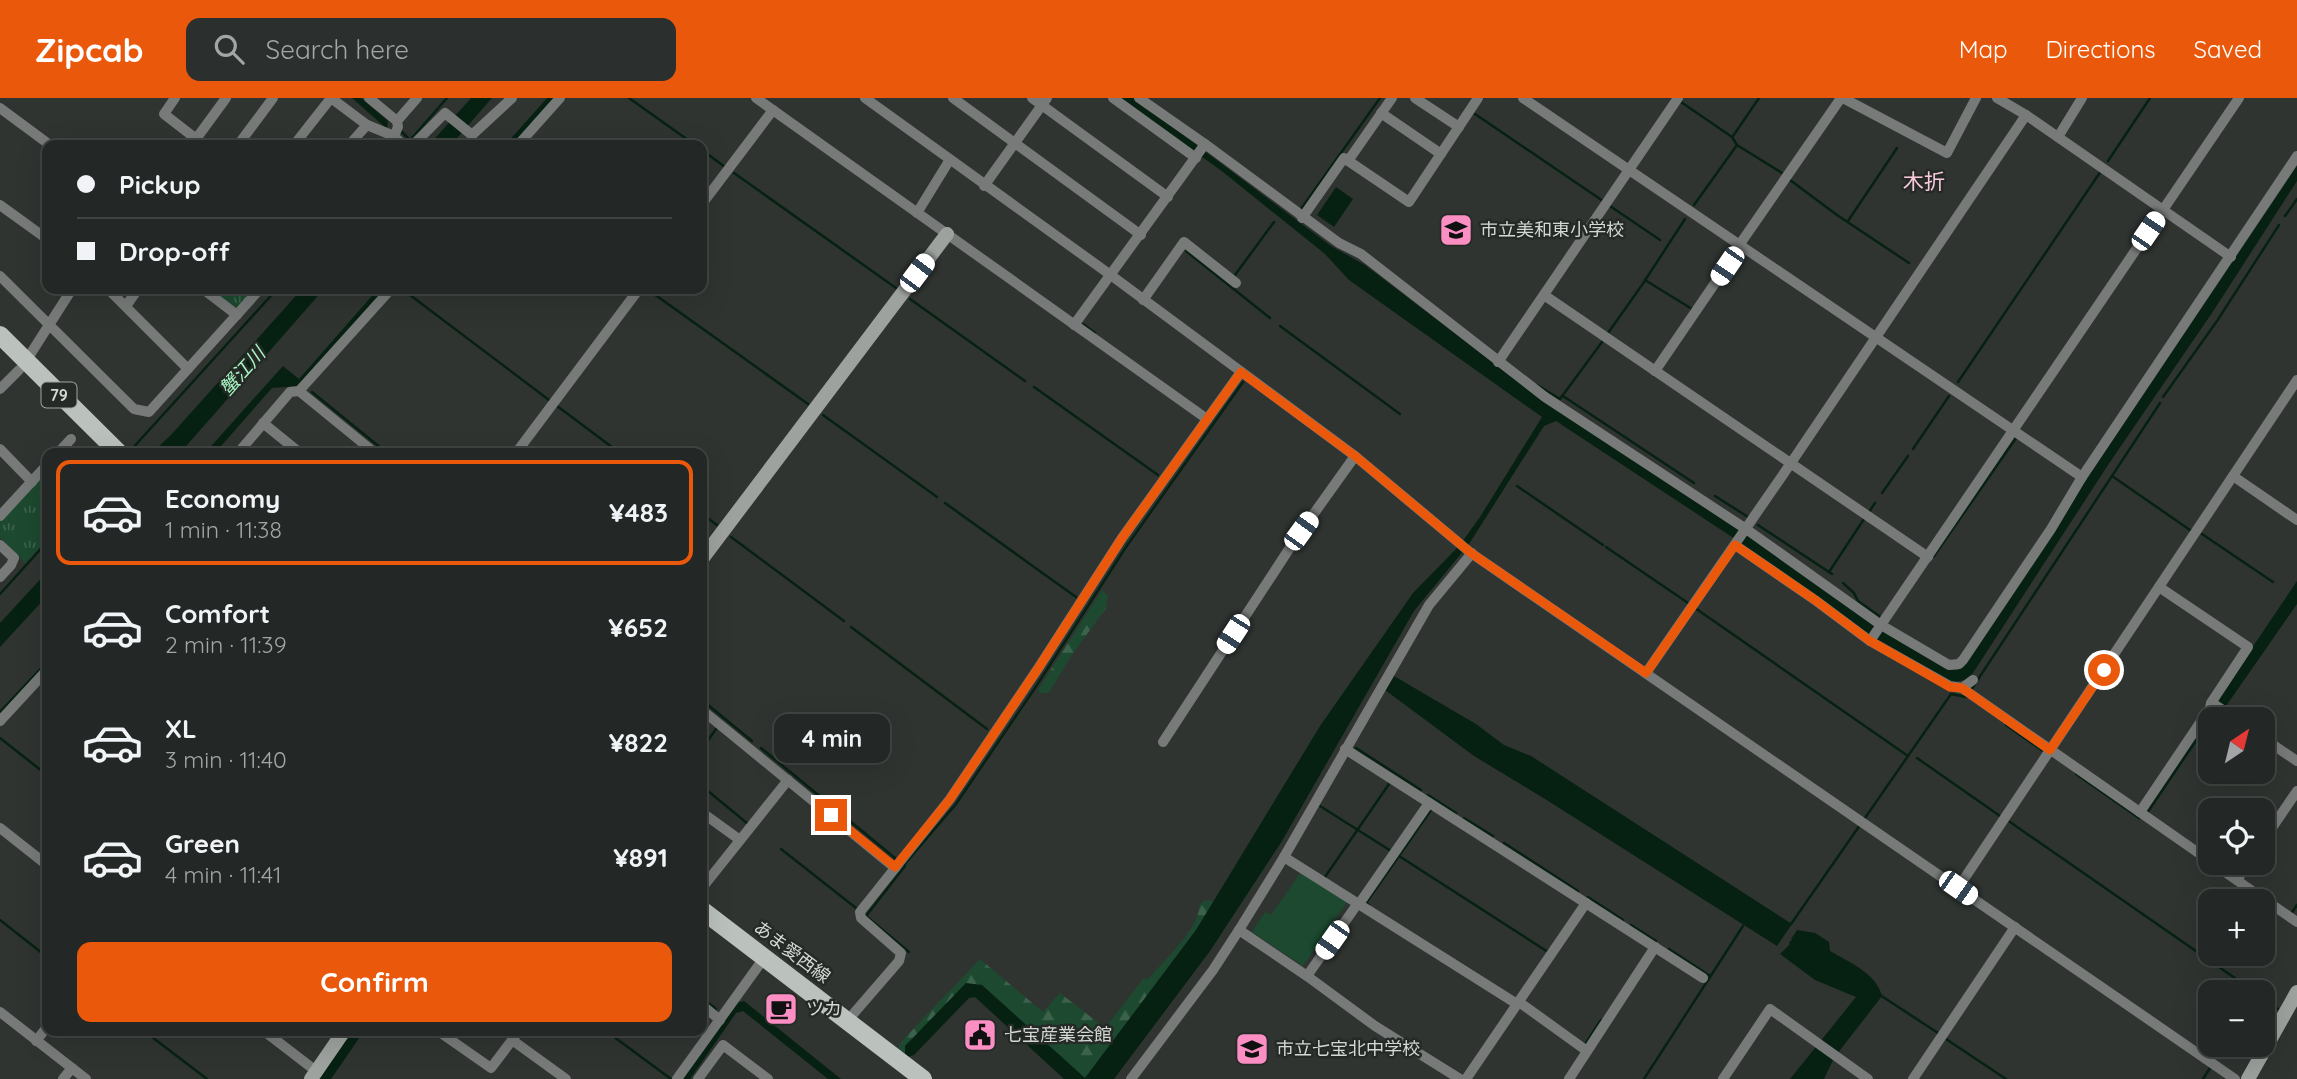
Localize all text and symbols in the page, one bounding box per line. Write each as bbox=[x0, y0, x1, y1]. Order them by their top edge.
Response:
search box bbox=[186, 18, 676, 81]
text: Zipcab bbox=[35, 29, 144, 70]
icon: search bbox=[210, 30, 248, 68]
text: Search here bbox=[266, 33, 409, 66]
text: Map bbox=[1959, 34, 2008, 64]
text: Directions bbox=[2046, 34, 2156, 64]
text: Saved bbox=[2194, 34, 2262, 64]
text: Pickup bbox=[119, 168, 201, 201]
district label: 木折 bbox=[1903, 168, 1945, 194]
car bbox=[2128, 208, 2169, 254]
school or university icon: 市立美和東小学校 bbox=[1437, 211, 1475, 249]
place label: 市立美和東小学校 bbox=[1480, 218, 1624, 241]
text: Drop-off bbox=[119, 235, 230, 268]
car bbox=[1707, 243, 1748, 289]
car bbox=[896, 250, 939, 296]
water label: 蟹江川 bbox=[214, 340, 271, 400]
road number: 79 bbox=[42, 382, 76, 408]
icon: car bbox=[81, 481, 144, 544]
text: Economy bbox=[165, 482, 280, 515]
text: ¥483 bbox=[609, 496, 668, 529]
car bbox=[1281, 508, 1322, 554]
text: 1 min · 11:38 bbox=[165, 515, 282, 544]
icon: car bbox=[81, 596, 144, 659]
text: Comfort bbox=[165, 597, 270, 630]
text: ¥652 bbox=[608, 611, 668, 644]
car bbox=[1213, 611, 1254, 657]
text: 2 min · 11:39 bbox=[165, 630, 286, 659]
route start bbox=[2088, 654, 2120, 686]
north arrow bbox=[2198, 707, 2275, 784]
map controls bbox=[2198, 707, 2275, 1057]
icon: car bbox=[81, 711, 144, 774]
text: XL bbox=[165, 712, 197, 745]
callout: 4 min bbox=[773, 714, 889, 762]
text: 4 min bbox=[802, 724, 862, 753]
text: ¥822 bbox=[609, 726, 668, 759]
text: 3 min · 11:40 bbox=[165, 745, 287, 774]
button: locate bbox=[2198, 798, 2275, 875]
route end bbox=[815, 799, 847, 831]
icon: car bbox=[81, 826, 144, 889]
text: Green bbox=[165, 827, 240, 860]
text: ¥891 bbox=[613, 841, 668, 874]
text: 4 min · 11:41 bbox=[165, 860, 281, 889]
car bbox=[1935, 867, 1982, 909]
button: + bbox=[2198, 889, 2275, 966]
street label: あま愛西線 bbox=[749, 915, 835, 988]
car bbox=[1312, 917, 1353, 963]
button: Confirm bbox=[77, 942, 672, 1022]
button: − bbox=[2198, 980, 2275, 1057]
cafe icon: ツカ bbox=[762, 990, 800, 1028]
place label: ツカ bbox=[806, 997, 842, 1020]
public building icon: 七宝産業会館 bbox=[961, 1016, 999, 1054]
place label: 七宝産業会館 bbox=[1004, 1023, 1112, 1046]
school or university icon: 市立七宝北中学校 bbox=[1233, 1030, 1271, 1068]
place label: 市立七宝北中学校 bbox=[1276, 1037, 1420, 1060]

